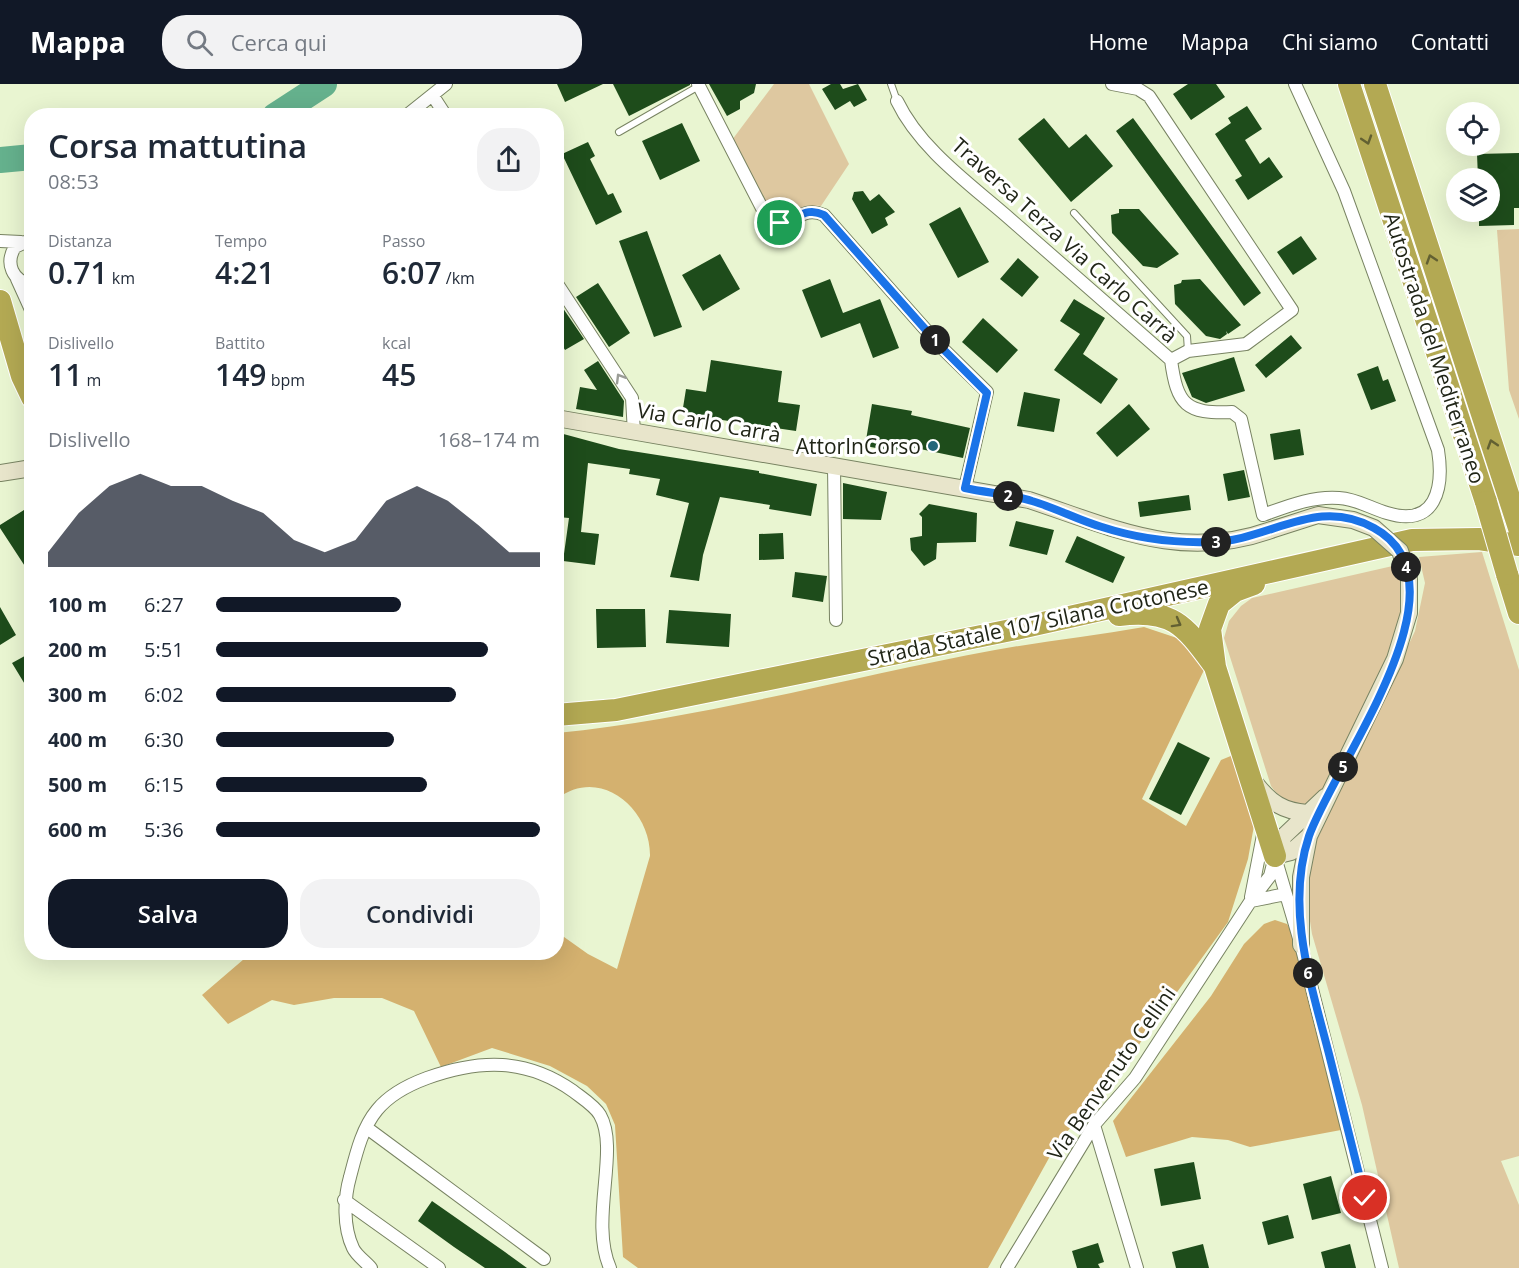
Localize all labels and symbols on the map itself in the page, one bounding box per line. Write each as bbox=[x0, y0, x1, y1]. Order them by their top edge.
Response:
street label: Traversa Terza Via Carlo Carrà bbox=[946, 131, 1184, 349]
one-way arrow bbox=[1360, 134, 1372, 145]
pin bbox=[754, 197, 805, 248]
street label: Autostrada del Mediterraneo bbox=[1378, 209, 1492, 487]
one-way arrow bbox=[1426, 254, 1439, 265]
pin: 1 bbox=[920, 325, 950, 355]
one-way arrow bbox=[615, 374, 627, 384]
street label: Via Carlo Carrà bbox=[635, 396, 783, 448]
place label: AttorInCorso bbox=[796, 432, 921, 460]
marker: AttorInCorso bbox=[926, 439, 940, 453]
one-way arrow bbox=[1487, 439, 1499, 450]
pin: 2 bbox=[993, 481, 1023, 511]
pin: 3 bbox=[1201, 527, 1231, 557]
pin: 4 bbox=[1391, 552, 1421, 582]
street label: Strada Statale 107 Silana Crotonese bbox=[865, 572, 1211, 672]
one-way arrow bbox=[1171, 615, 1181, 627]
pin: 5 bbox=[1328, 752, 1358, 782]
pin: 6 bbox=[1293, 958, 1323, 988]
street label: Via Benvenuto Cellini bbox=[1040, 981, 1182, 1165]
pin bbox=[1339, 1172, 1390, 1223]

